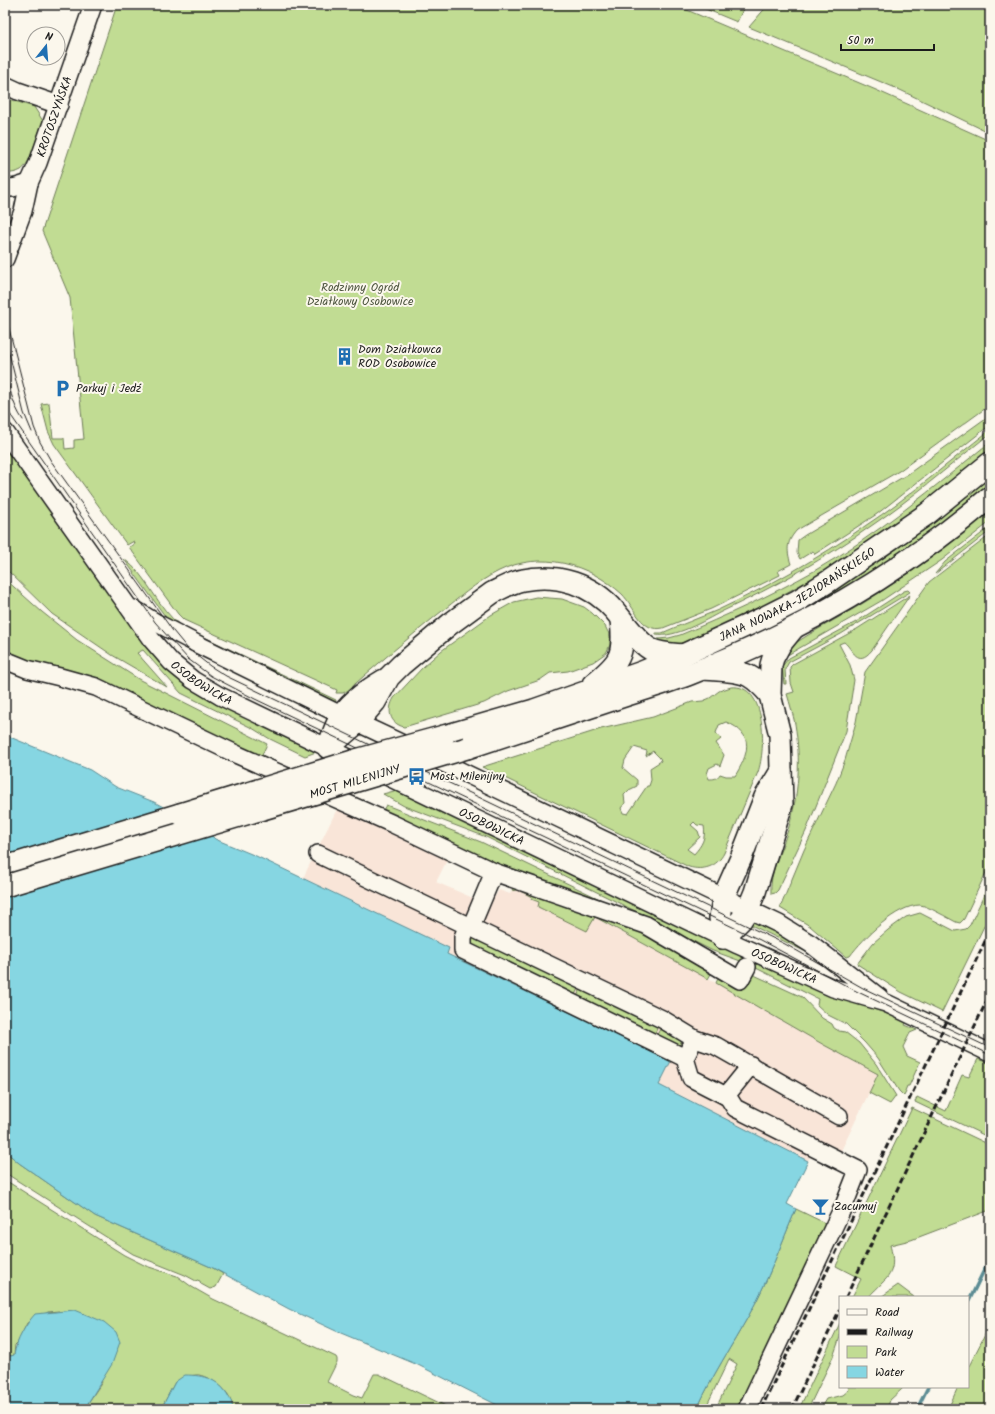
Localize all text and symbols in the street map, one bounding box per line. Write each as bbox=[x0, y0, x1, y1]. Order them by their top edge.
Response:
north arrow bbox=[26, 26, 66, 66]
scale bar bbox=[841, 26, 934, 52]
text: N bbox=[43, 28, 55, 47]
text: 50 m bbox=[847, 31, 874, 50]
street label: KROTOSZYŃSKA bbox=[32, 74, 78, 160]
park label: Rodzinny Ogród Działkowy Osobowice bbox=[307, 278, 414, 311]
place label: Dom Działkowca ROD Osobowice bbox=[358, 340, 442, 373]
building icon: Dom Działkowca ROD Osobowice bbox=[335, 346, 355, 366]
parking icon: Parkuj i Jedź bbox=[53, 378, 73, 398]
place label: Parkuj i Jedź bbox=[76, 379, 142, 398]
street label: JANA NOWAKA-JEZIORAŃSKIEGO bbox=[716, 542, 880, 647]
street label: OSOBOWICKA bbox=[166, 656, 235, 711]
street label: MOST MILENIJNY bbox=[307, 759, 404, 805]
bus stop icon: Most Milenijny bbox=[407, 766, 427, 786]
place label: Most Milenijny bbox=[430, 767, 505, 786]
street label: OSOBOWICKA bbox=[455, 803, 527, 851]
street label: OSOBOWICKA bbox=[748, 943, 820, 990]
bar icon: Zacumuj bbox=[811, 1196, 831, 1216]
place label: Zacumuj bbox=[834, 1197, 878, 1216]
legend bbox=[839, 1296, 969, 1388]
text: Road bbox=[875, 1303, 900, 1322]
text: Railway bbox=[875, 1323, 913, 1342]
text: Park bbox=[875, 1343, 897, 1362]
text: Water bbox=[875, 1363, 905, 1382]

